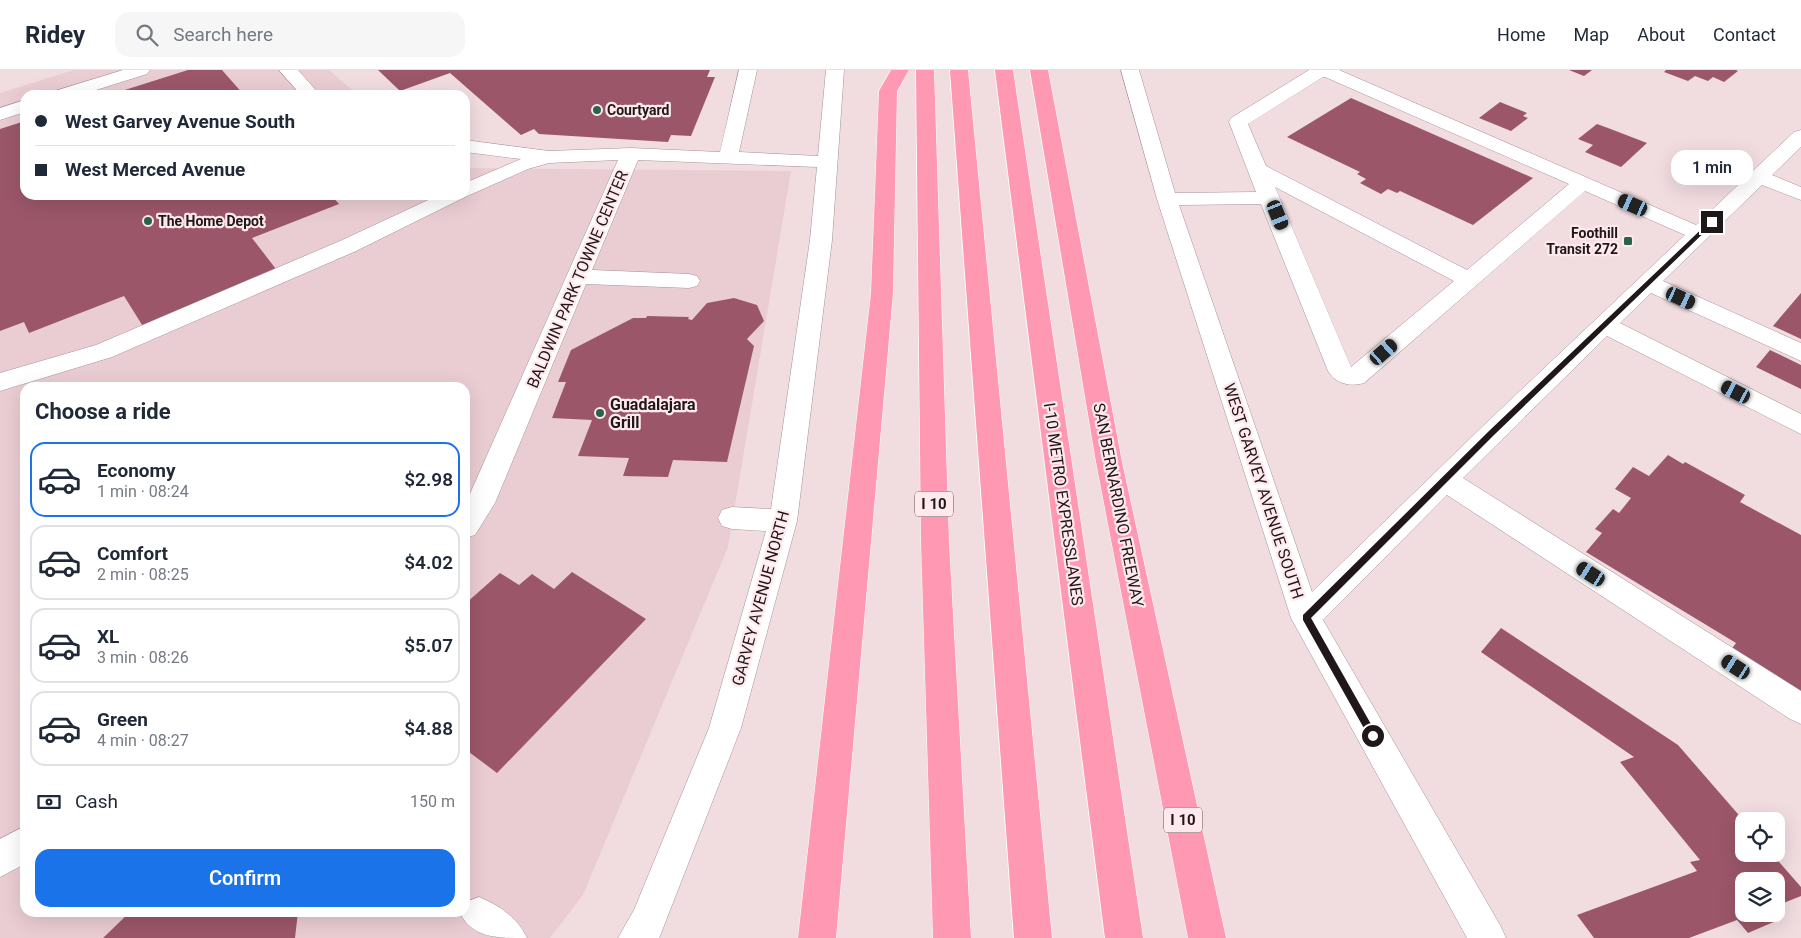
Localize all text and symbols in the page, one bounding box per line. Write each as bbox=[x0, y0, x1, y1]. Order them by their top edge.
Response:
search box bbox=[115, 12, 465, 57]
text: Ridey bbox=[25, 21, 85, 49]
icon: search bbox=[133, 21, 161, 49]
text: Search here bbox=[173, 23, 273, 46]
text: Home bbox=[1497, 24, 1546, 45]
text: Map bbox=[1574, 24, 1609, 45]
text: About bbox=[1637, 24, 1685, 45]
text: Contact bbox=[1713, 24, 1776, 45]
place label: Courtyard bbox=[607, 102, 670, 118]
marker: Courtyard bbox=[591, 104, 603, 116]
text: West Garvey Avenue South bbox=[65, 110, 295, 133]
callout: 1 min bbox=[1671, 150, 1753, 184]
text: West Merced Avenue bbox=[65, 158, 245, 181]
text: 1 min bbox=[1692, 158, 1732, 177]
street label: BALDWIN PARK TOWNE CENTER bbox=[523, 167, 632, 391]
car bbox=[1616, 192, 1649, 218]
car bbox=[1265, 198, 1290, 232]
route end bbox=[1701, 211, 1723, 233]
place label: The Home Depot bbox=[158, 213, 264, 229]
marker: The Home Depot bbox=[142, 215, 154, 227]
place label: Foothill Transit 272 bbox=[1546, 225, 1618, 257]
marker: Foothill Transit 272 bbox=[1622, 235, 1634, 247]
car bbox=[1664, 285, 1697, 311]
car bbox=[1367, 336, 1400, 368]
car bbox=[1719, 379, 1752, 405]
street label: WEST GARVEY AVENUE SOUTH bbox=[1220, 381, 1307, 601]
place label: Guadalajara Grill bbox=[610, 395, 696, 432]
text: Choose a ride bbox=[35, 399, 171, 424]
street label: I-10 METRO EXPRESSLANES bbox=[1040, 401, 1087, 607]
street label: SAN BERNARDINO FREEWAY bbox=[1089, 401, 1148, 609]
marker: Guadalajara Grill bbox=[594, 407, 606, 419]
icon: car bbox=[37, 457, 82, 502]
text: Economy bbox=[97, 459, 176, 482]
text: $2.98 bbox=[404, 468, 453, 491]
text: 1 min · 08:24 bbox=[97, 482, 189, 501]
road number: I 10 bbox=[915, 492, 953, 516]
street label: GARVEY AVENUE NORTH bbox=[728, 509, 793, 688]
icon: car bbox=[37, 540, 82, 585]
text: Comfort bbox=[97, 542, 168, 565]
text: $4.02 bbox=[404, 551, 453, 574]
car bbox=[1574, 560, 1607, 588]
text: 2 min · 08:25 bbox=[97, 565, 189, 584]
icon: car bbox=[37, 623, 82, 668]
text: XL bbox=[97, 625, 119, 648]
text: $5.07 bbox=[404, 634, 453, 657]
text: 3 min · 08:26 bbox=[97, 648, 189, 667]
car bbox=[1719, 653, 1752, 681]
icon: car bbox=[37, 706, 82, 751]
text: Green bbox=[97, 708, 148, 731]
text: $4.88 bbox=[404, 717, 453, 740]
route start bbox=[1362, 725, 1384, 747]
text: 4 min · 08:27 bbox=[97, 731, 189, 750]
icon: cash bbox=[35, 788, 63, 816]
text: Cash bbox=[75, 790, 118, 813]
text: 150 m bbox=[410, 792, 455, 811]
road number: I 10 bbox=[1164, 808, 1202, 832]
map controls bbox=[1735, 812, 1785, 922]
button: locate bbox=[1735, 812, 1785, 862]
button: Confirm bbox=[35, 849, 455, 907]
button: layers bbox=[1735, 872, 1785, 922]

